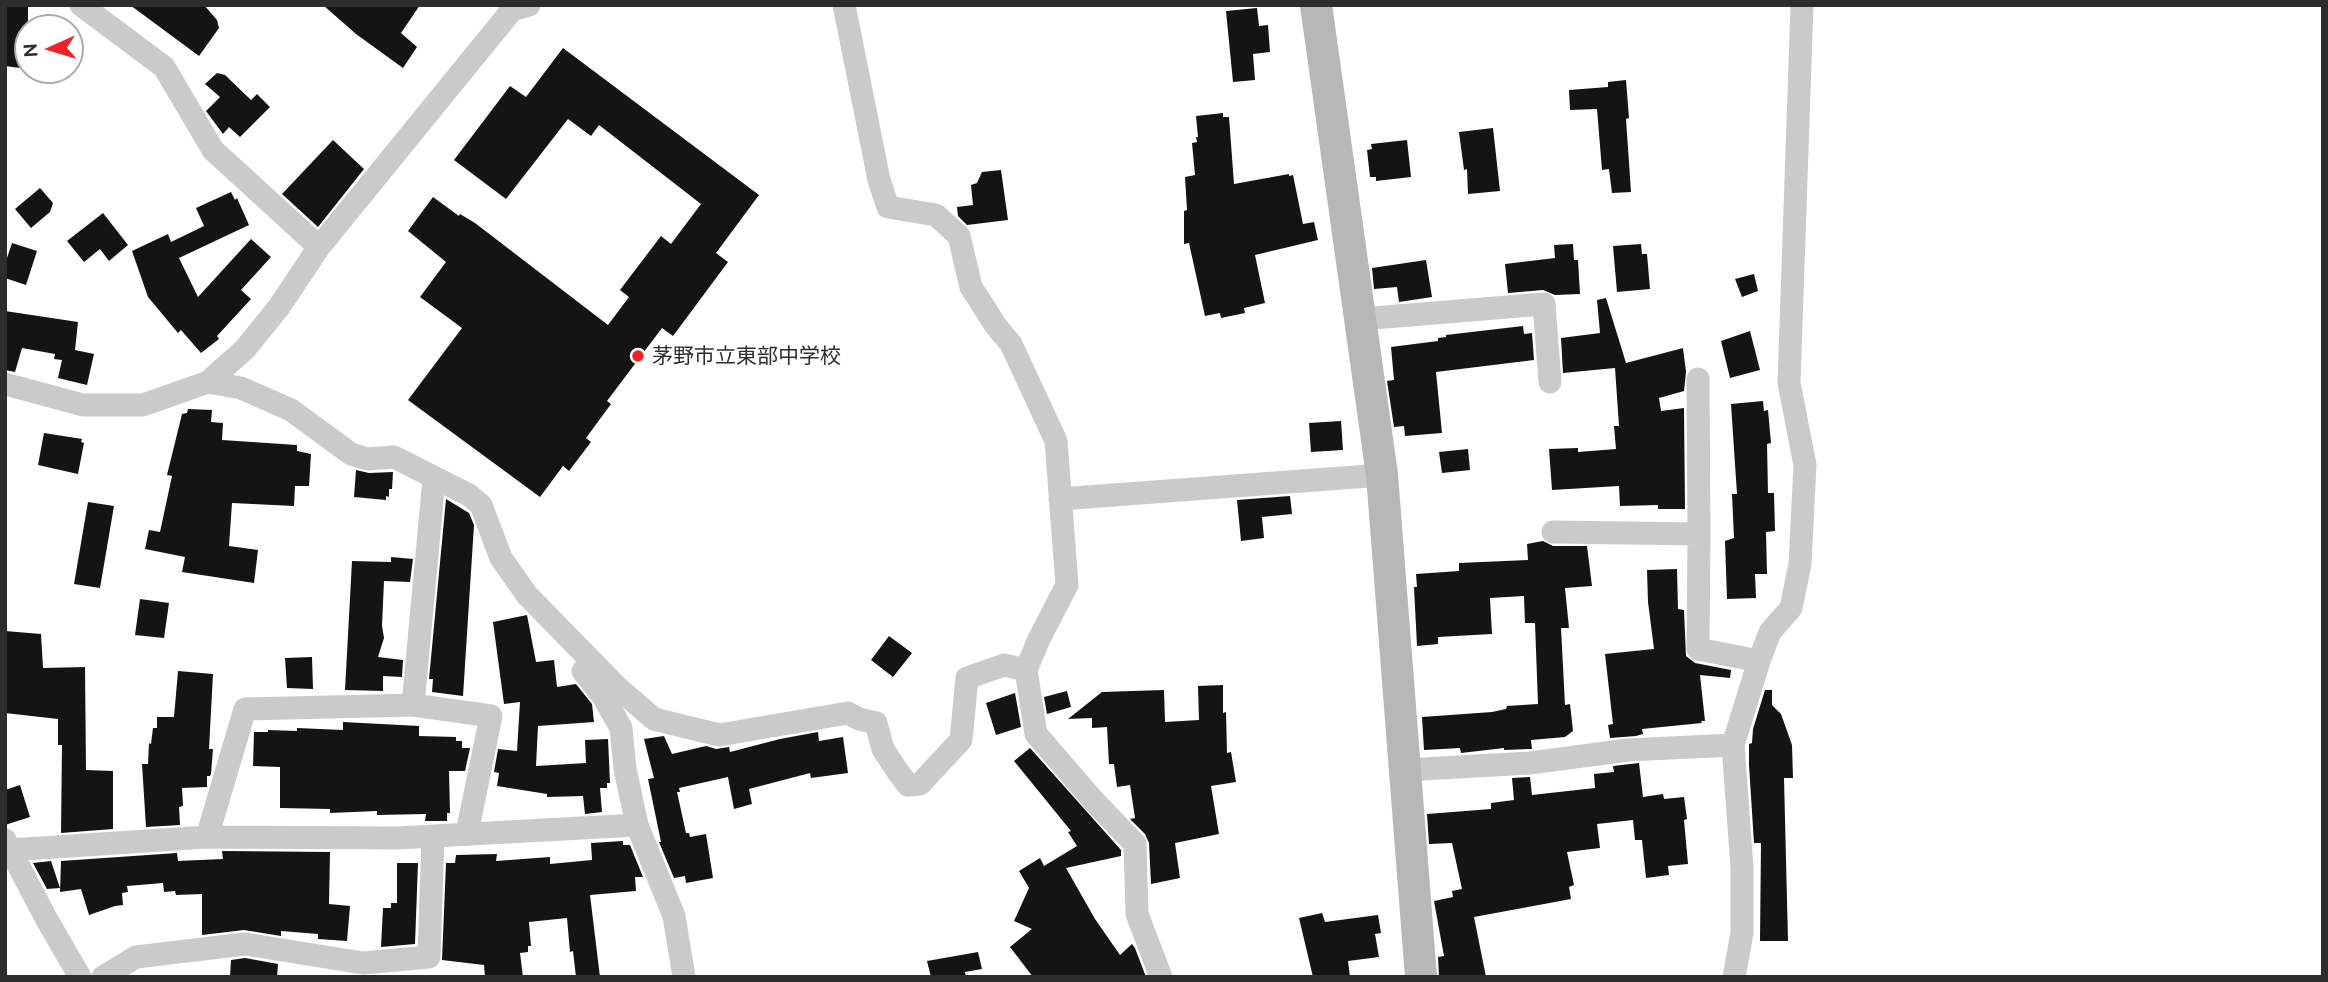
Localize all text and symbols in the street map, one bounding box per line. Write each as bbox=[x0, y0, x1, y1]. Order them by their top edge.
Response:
north arrow bbox=[14, 14, 84, 84]
text: N bbox=[19, 42, 42, 58]
place label: 茅野市立東部中学校 bbox=[652, 343, 841, 369]
marker: 茅野市立東部中学校 bbox=[630, 348, 646, 364]

